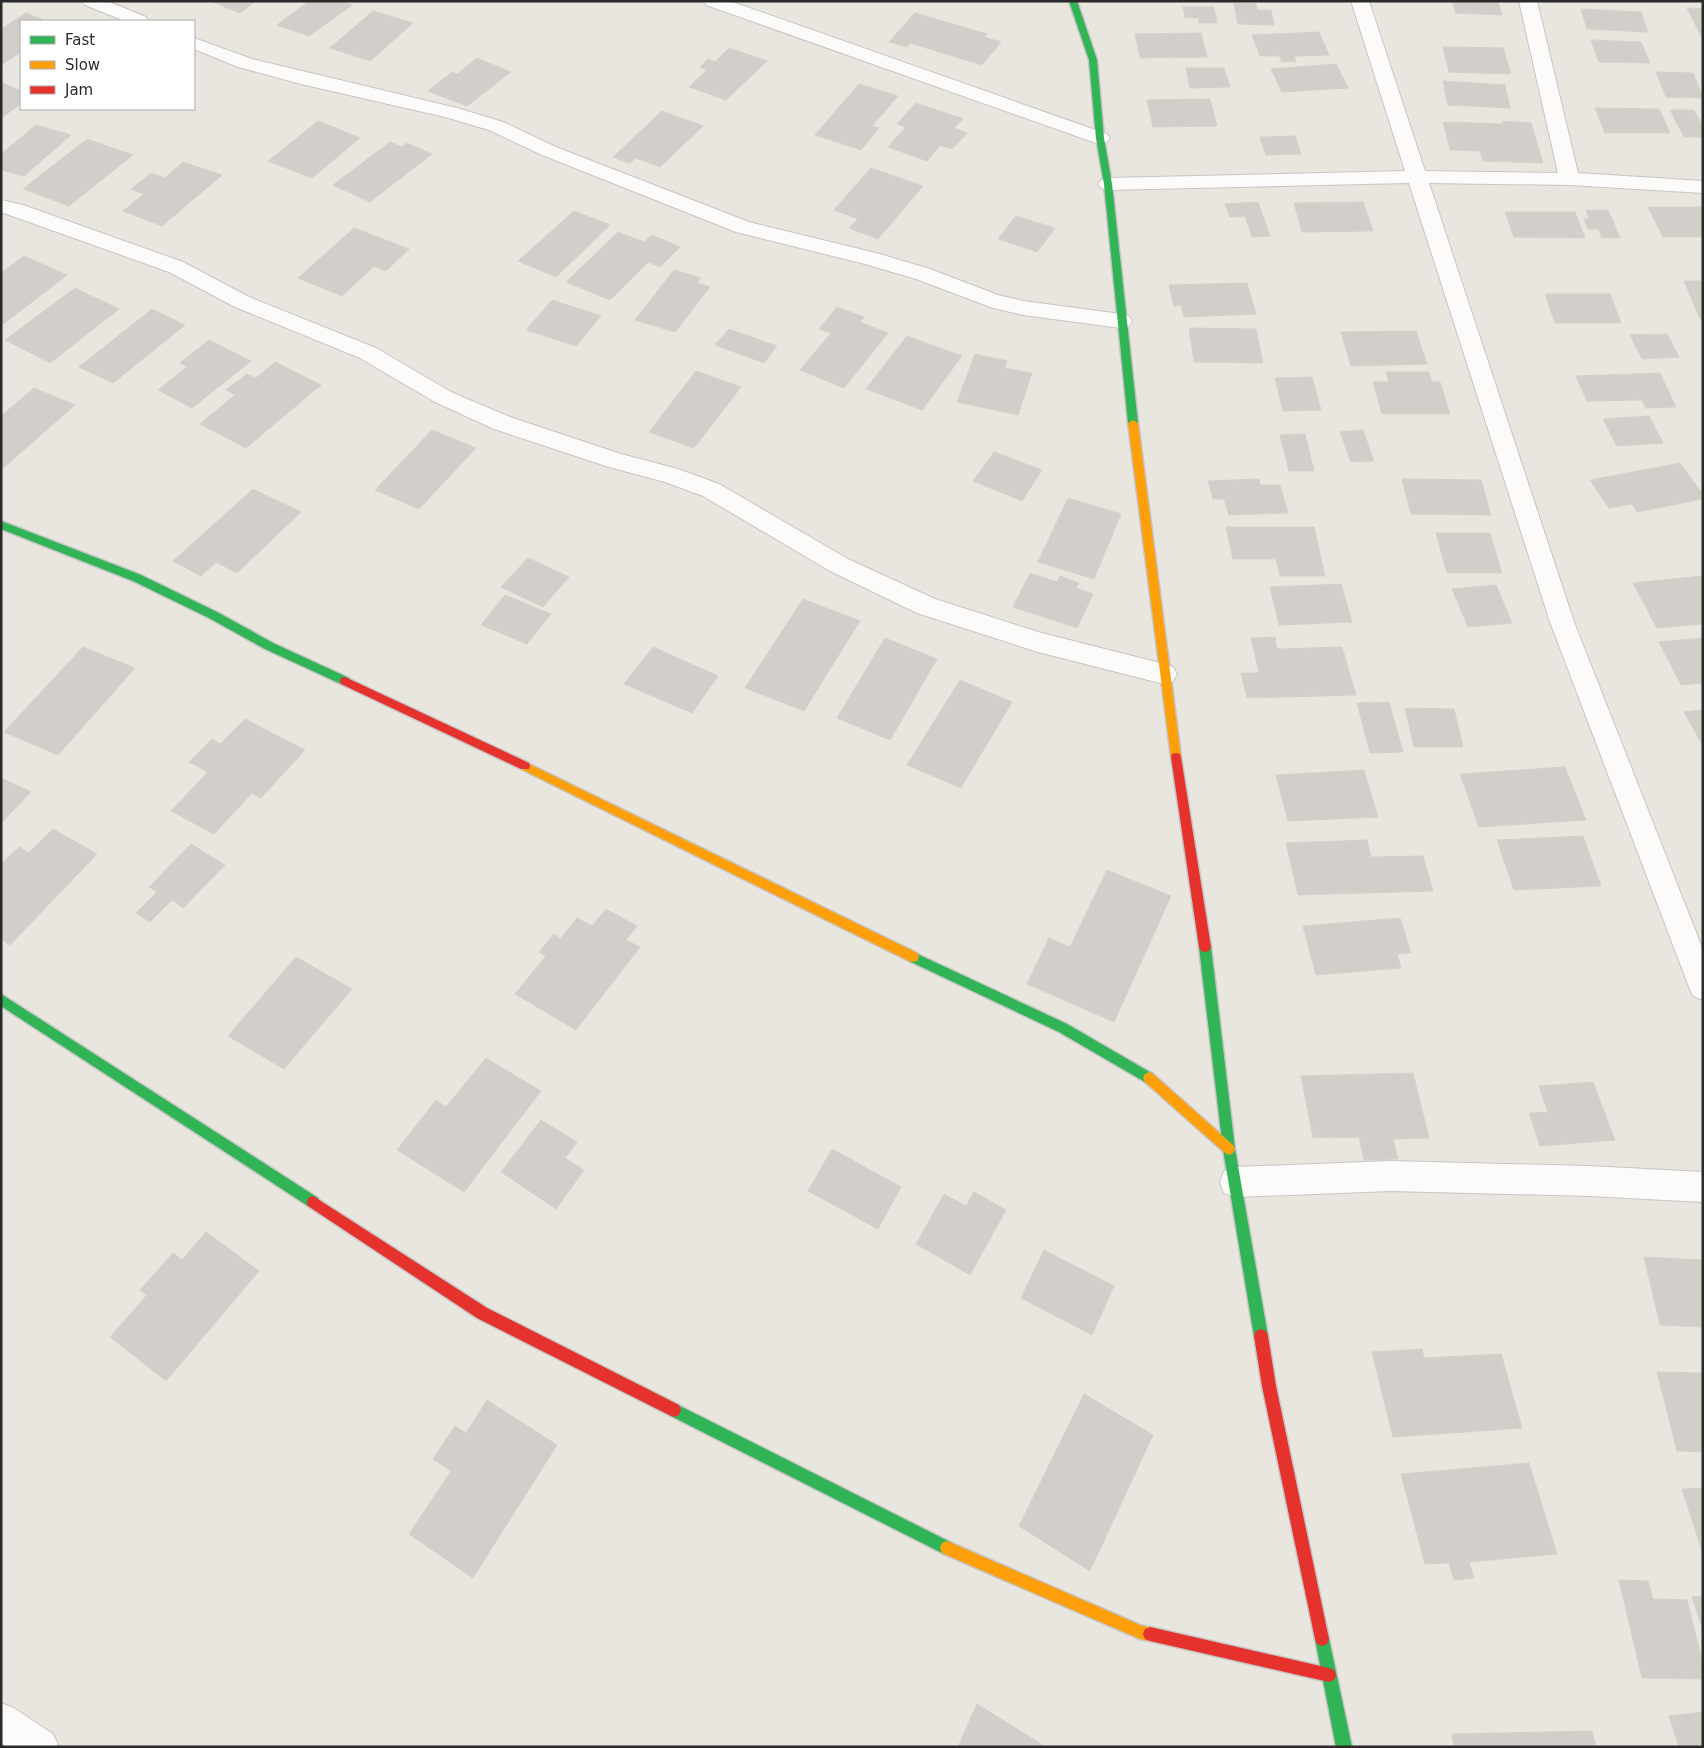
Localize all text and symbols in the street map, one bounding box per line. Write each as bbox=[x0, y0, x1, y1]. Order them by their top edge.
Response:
legend bbox=[20, 20, 195, 110]
text: Fast bbox=[65, 31, 95, 49]
text: Slow bbox=[65, 56, 100, 74]
text: Jam bbox=[64, 81, 93, 99]

